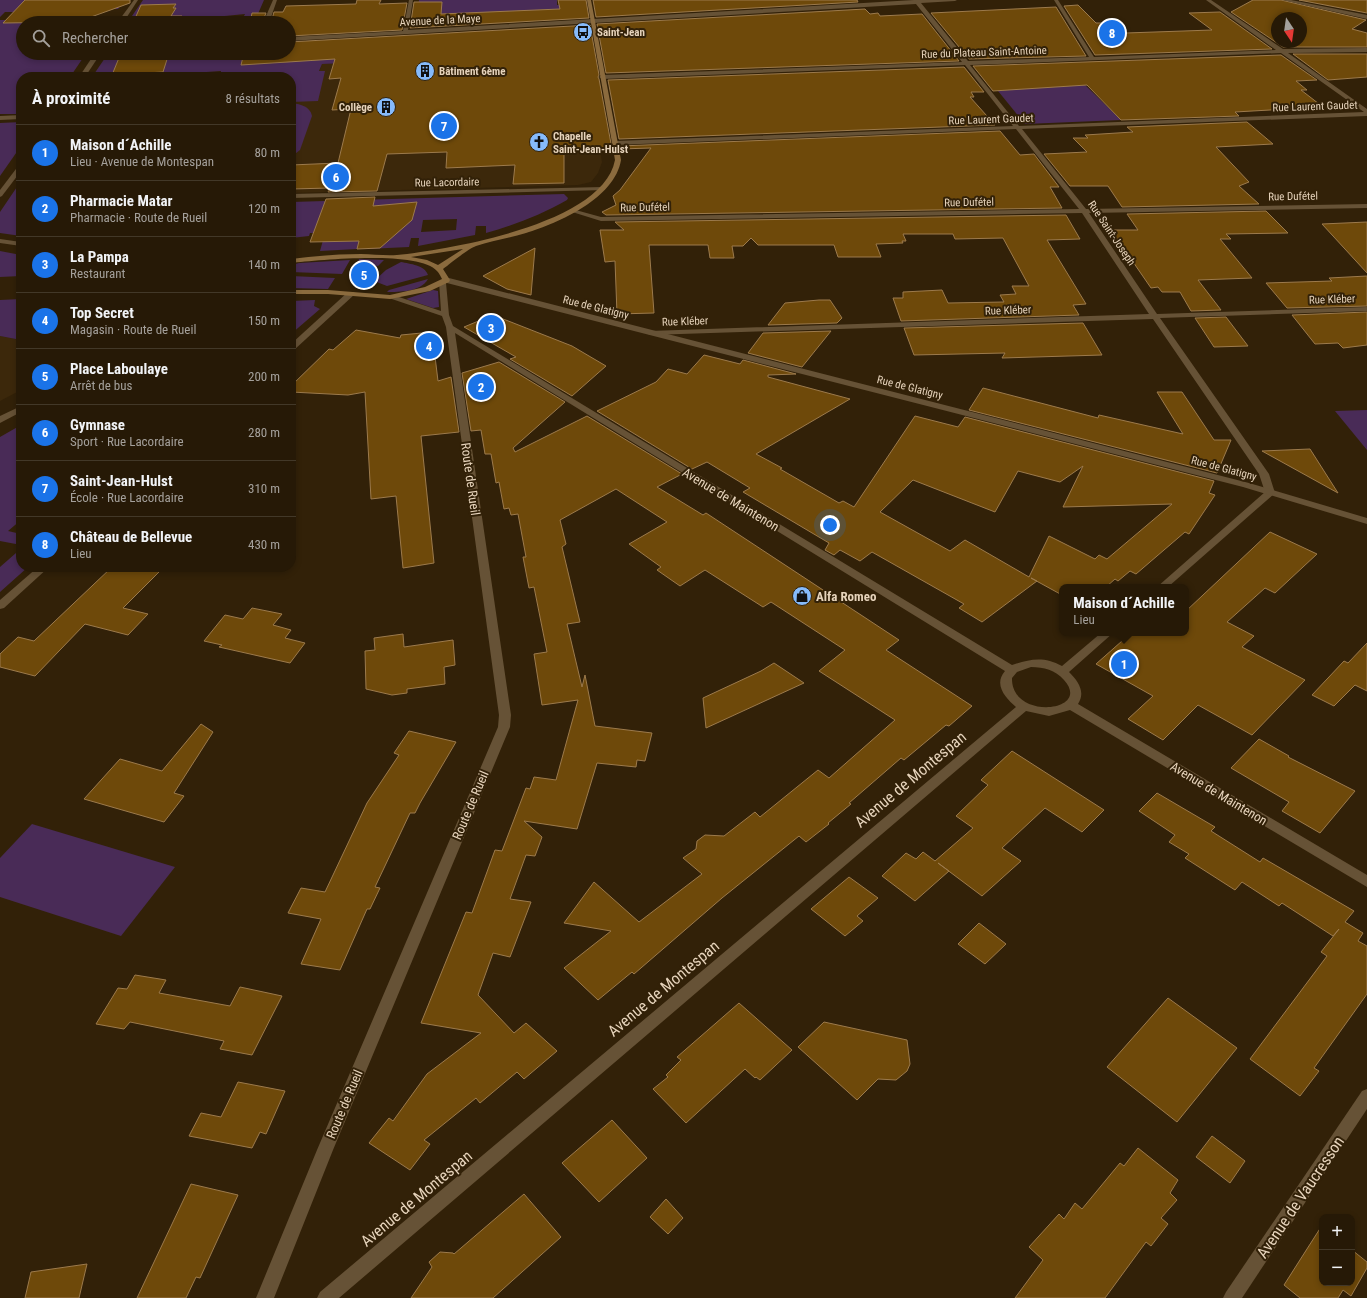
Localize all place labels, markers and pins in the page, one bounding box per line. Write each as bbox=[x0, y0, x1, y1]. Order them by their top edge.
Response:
pin: 8 bbox=[1099, 18, 1125, 48]
bus stop icon: Saint-Jean bbox=[572, 21, 594, 43]
place label: Saint-Jean bbox=[597, 26, 645, 39]
building icon: Bâtiment 6ème bbox=[414, 60, 436, 82]
place label: Bâtiment 6ème bbox=[439, 65, 506, 78]
building icon: Collège bbox=[375, 96, 397, 118]
place label: Collège bbox=[339, 101, 372, 114]
pin: 7 bbox=[431, 111, 457, 141]
place label: Chapelle Saint-Jean-Hulst bbox=[553, 130, 629, 156]
church icon: Chapelle Saint-Jean-Hulst bbox=[528, 131, 550, 153]
pin: 6 bbox=[323, 162, 349, 192]
pin: 5 bbox=[351, 260, 377, 290]
pin: 3 bbox=[478, 313, 504, 343]
pin: 4 bbox=[416, 331, 442, 361]
pin: 2 bbox=[468, 372, 494, 402]
shop icon: Alfa Romeo bbox=[791, 585, 813, 607]
place label: Alfa Romeo bbox=[816, 589, 877, 604]
pin: 1 bbox=[1111, 649, 1137, 679]

